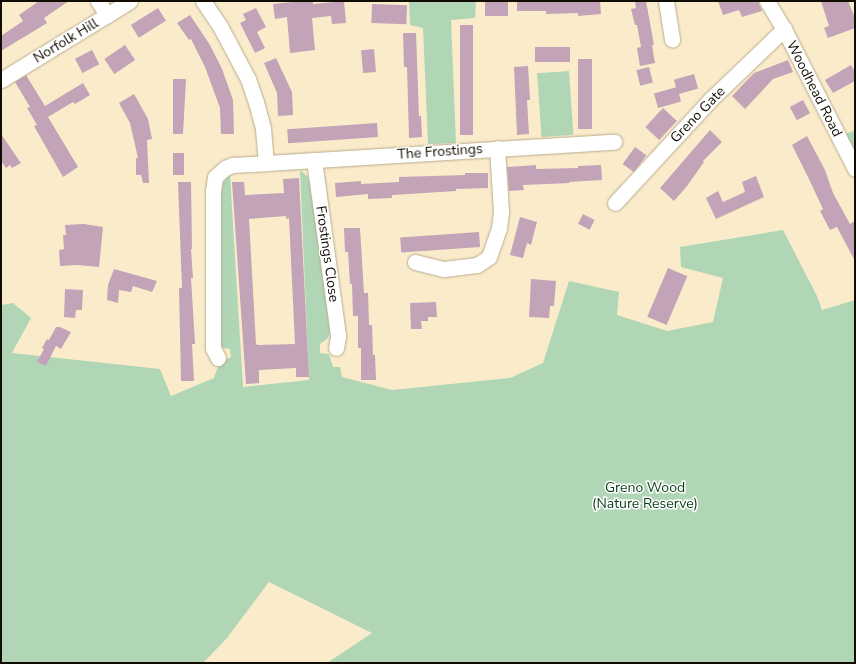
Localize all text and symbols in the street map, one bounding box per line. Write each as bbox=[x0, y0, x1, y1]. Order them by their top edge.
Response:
street label: Norfolk Hill bbox=[31, 15, 101, 67]
street label: Woodhead Road bbox=[783, 38, 845, 140]
street label: Greno Gate bbox=[667, 83, 729, 147]
street label: The Frostings bbox=[397, 141, 483, 163]
street label: Frostings Close bbox=[312, 205, 342, 303]
park label: Greno Wood (Nature Reserve) bbox=[592, 480, 698, 512]

